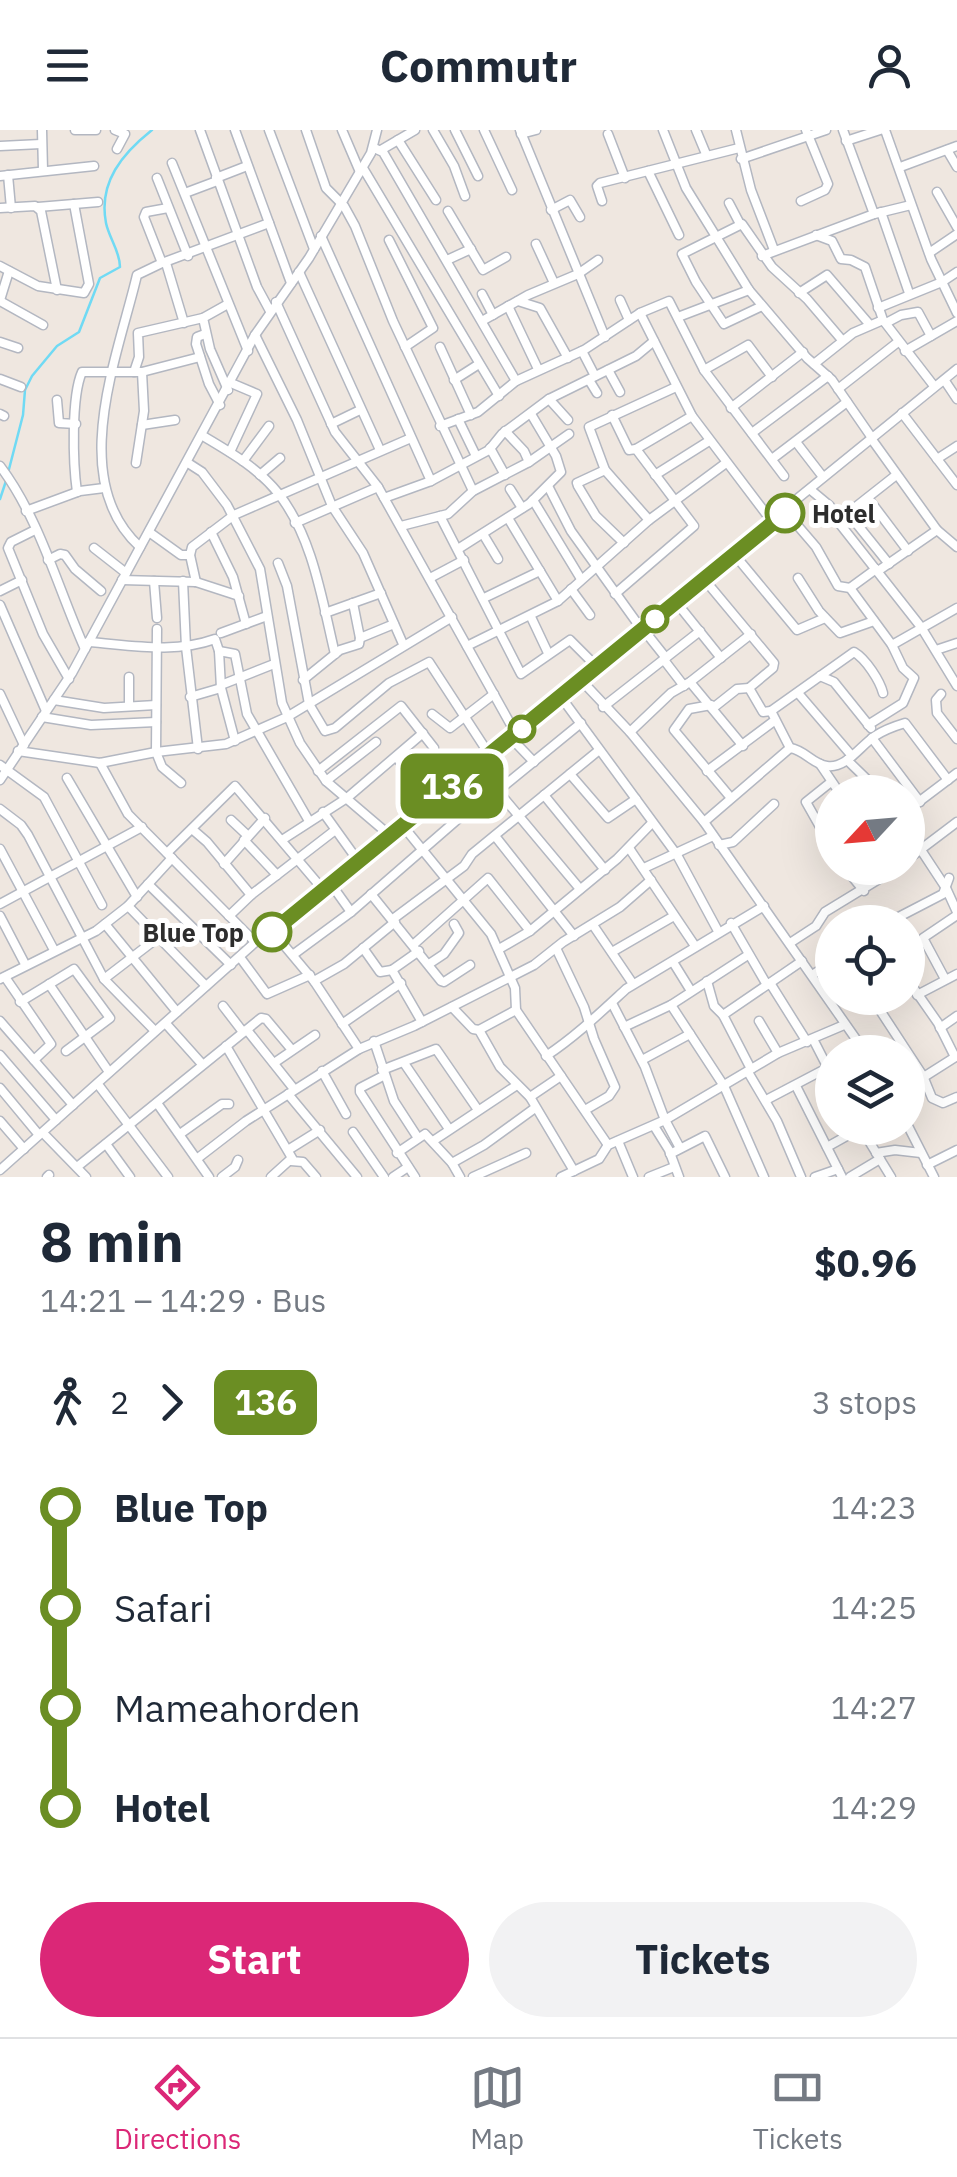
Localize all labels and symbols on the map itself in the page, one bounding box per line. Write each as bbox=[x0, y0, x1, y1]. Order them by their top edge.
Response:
marker: Hotel bbox=[766, 494, 804, 532]
place label: Hotel bbox=[812, 497, 876, 530]
unlabelled marker bbox=[642, 606, 668, 632]
unlabelled marker bbox=[509, 716, 535, 742]
line badge: 136 bbox=[394, 754, 510, 818]
north arrow bbox=[815, 775, 925, 885]
marker: Blue Top bbox=[253, 913, 291, 951]
place label: Blue Top bbox=[143, 916, 244, 949]

